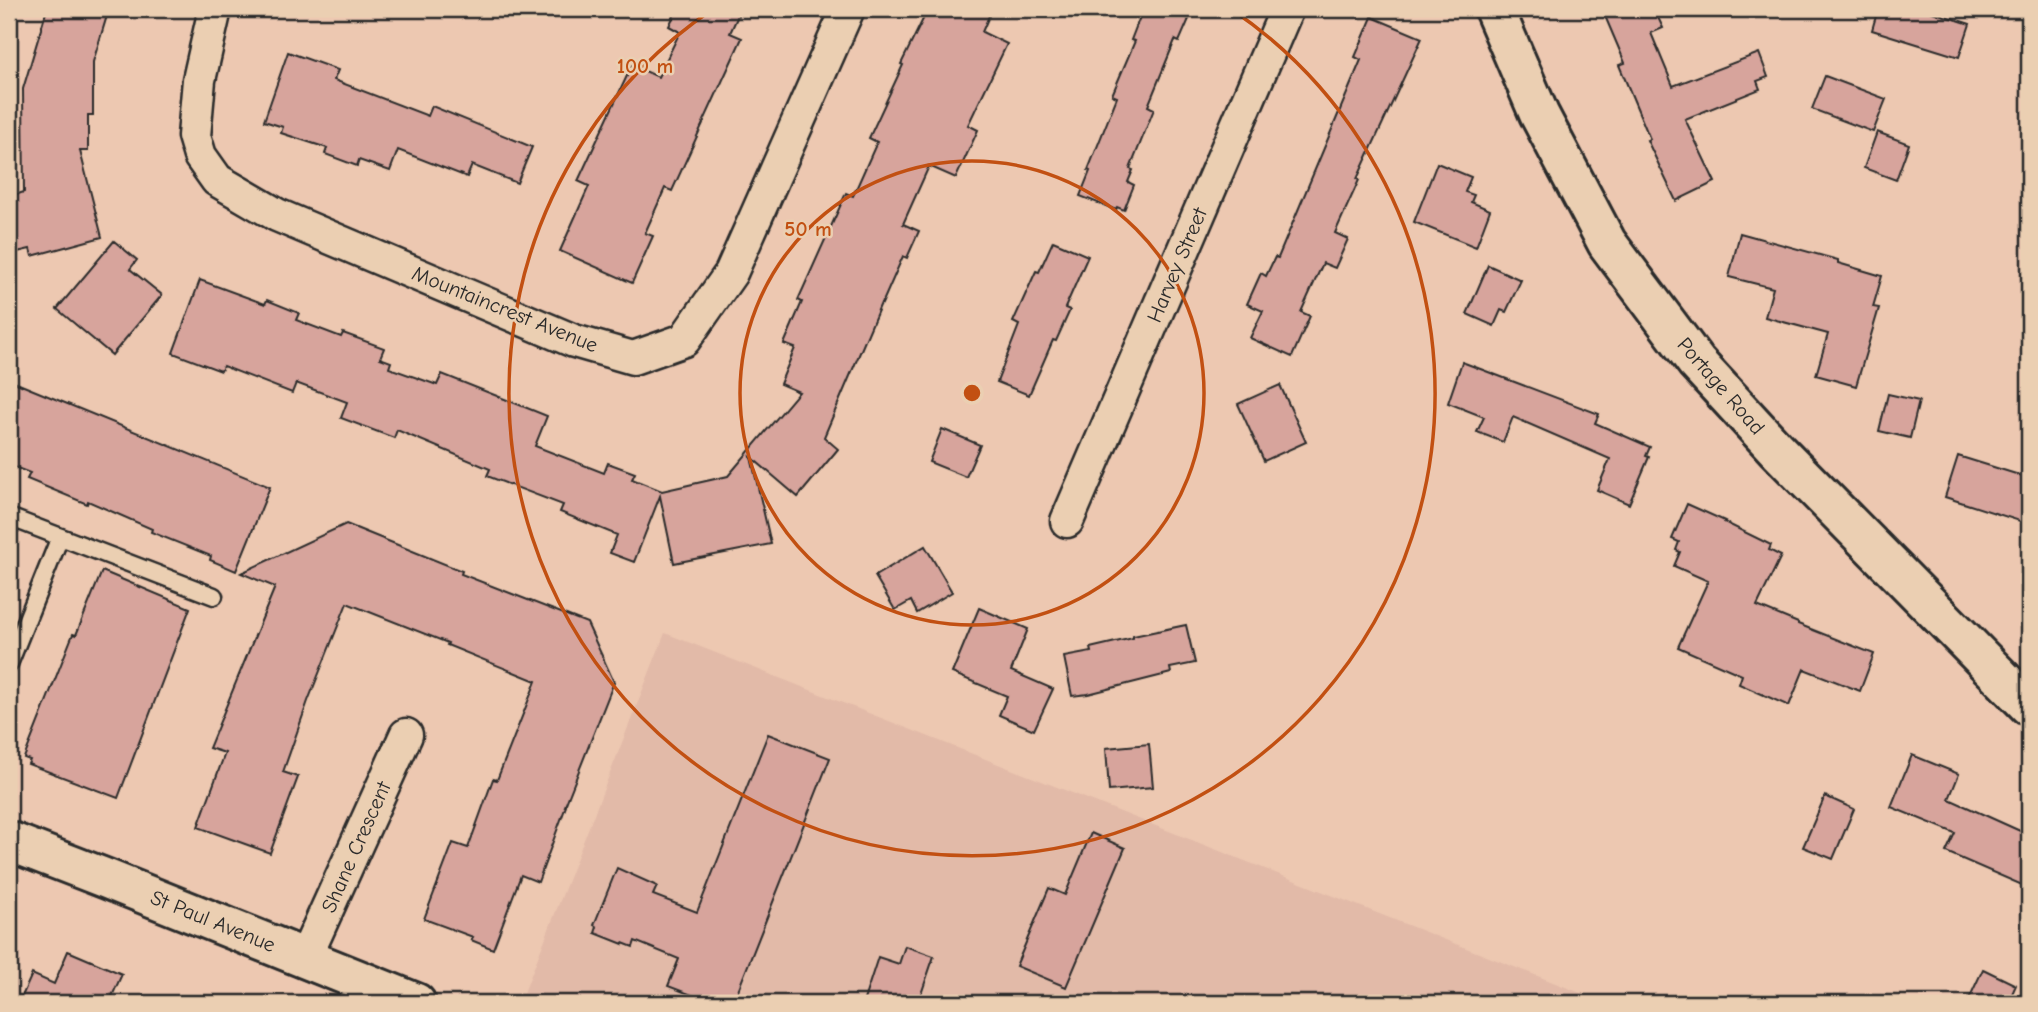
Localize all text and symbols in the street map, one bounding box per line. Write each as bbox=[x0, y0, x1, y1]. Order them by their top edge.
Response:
text: 100 m bbox=[617, 54, 673, 78]
street label: Harvey Street bbox=[1142, 203, 1212, 326]
text: 50 m bbox=[784, 217, 832, 241]
street label: Mountaincrest Avenue bbox=[409, 261, 601, 357]
street label: Portage Road bbox=[1672, 333, 1770, 439]
centre of rings bbox=[960, 381, 984, 405]
street label: Shane Crescent bbox=[316, 777, 396, 916]
street label: St Paul Avenue bbox=[147, 885, 279, 957]

